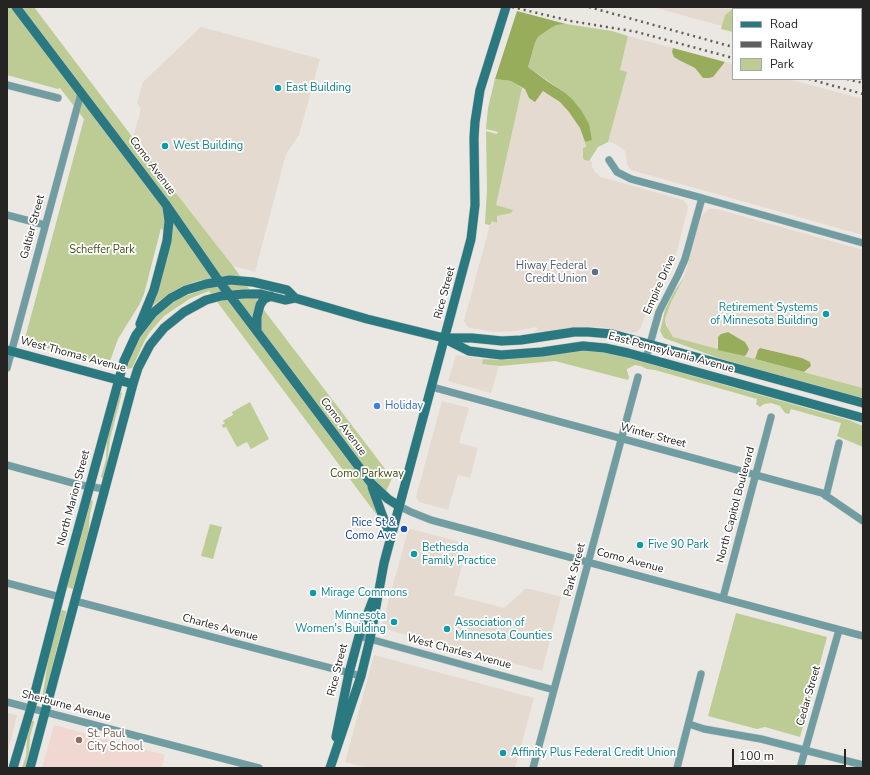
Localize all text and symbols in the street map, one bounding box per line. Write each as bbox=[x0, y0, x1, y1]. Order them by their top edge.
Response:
legend bbox=[732, 8, 862, 80]
text: Road bbox=[770, 16, 798, 32]
text: Railway bbox=[770, 36, 813, 52]
text: Park bbox=[770, 56, 794, 72]
place label: East Building bbox=[286, 81, 351, 95]
marker: East Building bbox=[273, 83, 283, 93]
street label: Como Avenue bbox=[126, 135, 178, 197]
place label: West Building bbox=[173, 139, 243, 153]
marker: West Building bbox=[160, 141, 170, 151]
street label: Galtier Street bbox=[18, 193, 48, 261]
park label: Scheffer Park bbox=[69, 243, 135, 257]
street label: Empire Drive bbox=[641, 253, 679, 317]
place label: Hiway Federal Credit Union bbox=[516, 259, 587, 285]
street label: Rice Street bbox=[432, 265, 458, 321]
marker: Hiway Federal Credit Union bbox=[590, 267, 600, 277]
place label: Retirement Systems of Minnesota Building bbox=[710, 301, 818, 327]
marker: Retirement Systems of Minnesota Building bbox=[821, 309, 831, 319]
street label: East Pennsylvania Avenue bbox=[607, 330, 735, 376]
street label: West Thomas Avenue bbox=[19, 335, 127, 375]
street label: Como Avenue bbox=[317, 396, 369, 458]
place label: Holiday bbox=[385, 399, 423, 413]
marker: Holiday bbox=[372, 401, 382, 411]
street label: Winter Street bbox=[619, 421, 687, 451]
street label: North Capitol Boulevard bbox=[714, 445, 758, 565]
street label: North Marion Street bbox=[55, 449, 93, 547]
park label: Como Parkway bbox=[330, 467, 404, 481]
place label: Rice St & Como Ave bbox=[345, 516, 396, 542]
marker: Rice St & Como Ave bbox=[399, 524, 409, 534]
place label: Five 90 Park bbox=[648, 538, 709, 552]
marker: Five 90 Park bbox=[635, 540, 645, 550]
place label: Bethesda Family Practice bbox=[422, 541, 496, 567]
street label: Park Street bbox=[562, 542, 588, 598]
street label: Como Avenue bbox=[595, 546, 665, 576]
marker: Bethesda Family Practice bbox=[409, 549, 419, 559]
place label: Mirage Commons bbox=[321, 586, 407, 600]
marker: Mirage Commons bbox=[308, 588, 318, 598]
place label: Minnesota Women's Building bbox=[295, 609, 386, 635]
street label: Charles Avenue bbox=[181, 612, 259, 644]
place label: Association of Minnesota Counties bbox=[455, 616, 552, 642]
marker: Minnesota Women's Building bbox=[389, 617, 399, 627]
marker: Association of Minnesota Counties bbox=[442, 624, 452, 634]
street label: West Charles Avenue bbox=[405, 632, 513, 672]
street label: Rice Street bbox=[325, 642, 351, 698]
street label: Cedar Street bbox=[794, 664, 824, 728]
street label: Sherburne Avenue bbox=[20, 688, 112, 724]
place label: St. Paul City School bbox=[87, 727, 143, 753]
marker: St. Paul City School bbox=[74, 735, 84, 745]
scale bar bbox=[734, 741, 848, 767]
place label: Affinity Plus Federal Credit Union bbox=[511, 746, 676, 760]
marker: Affinity Plus Federal Credit Union bbox=[498, 748, 508, 758]
text: 100 m bbox=[739, 748, 774, 764]

